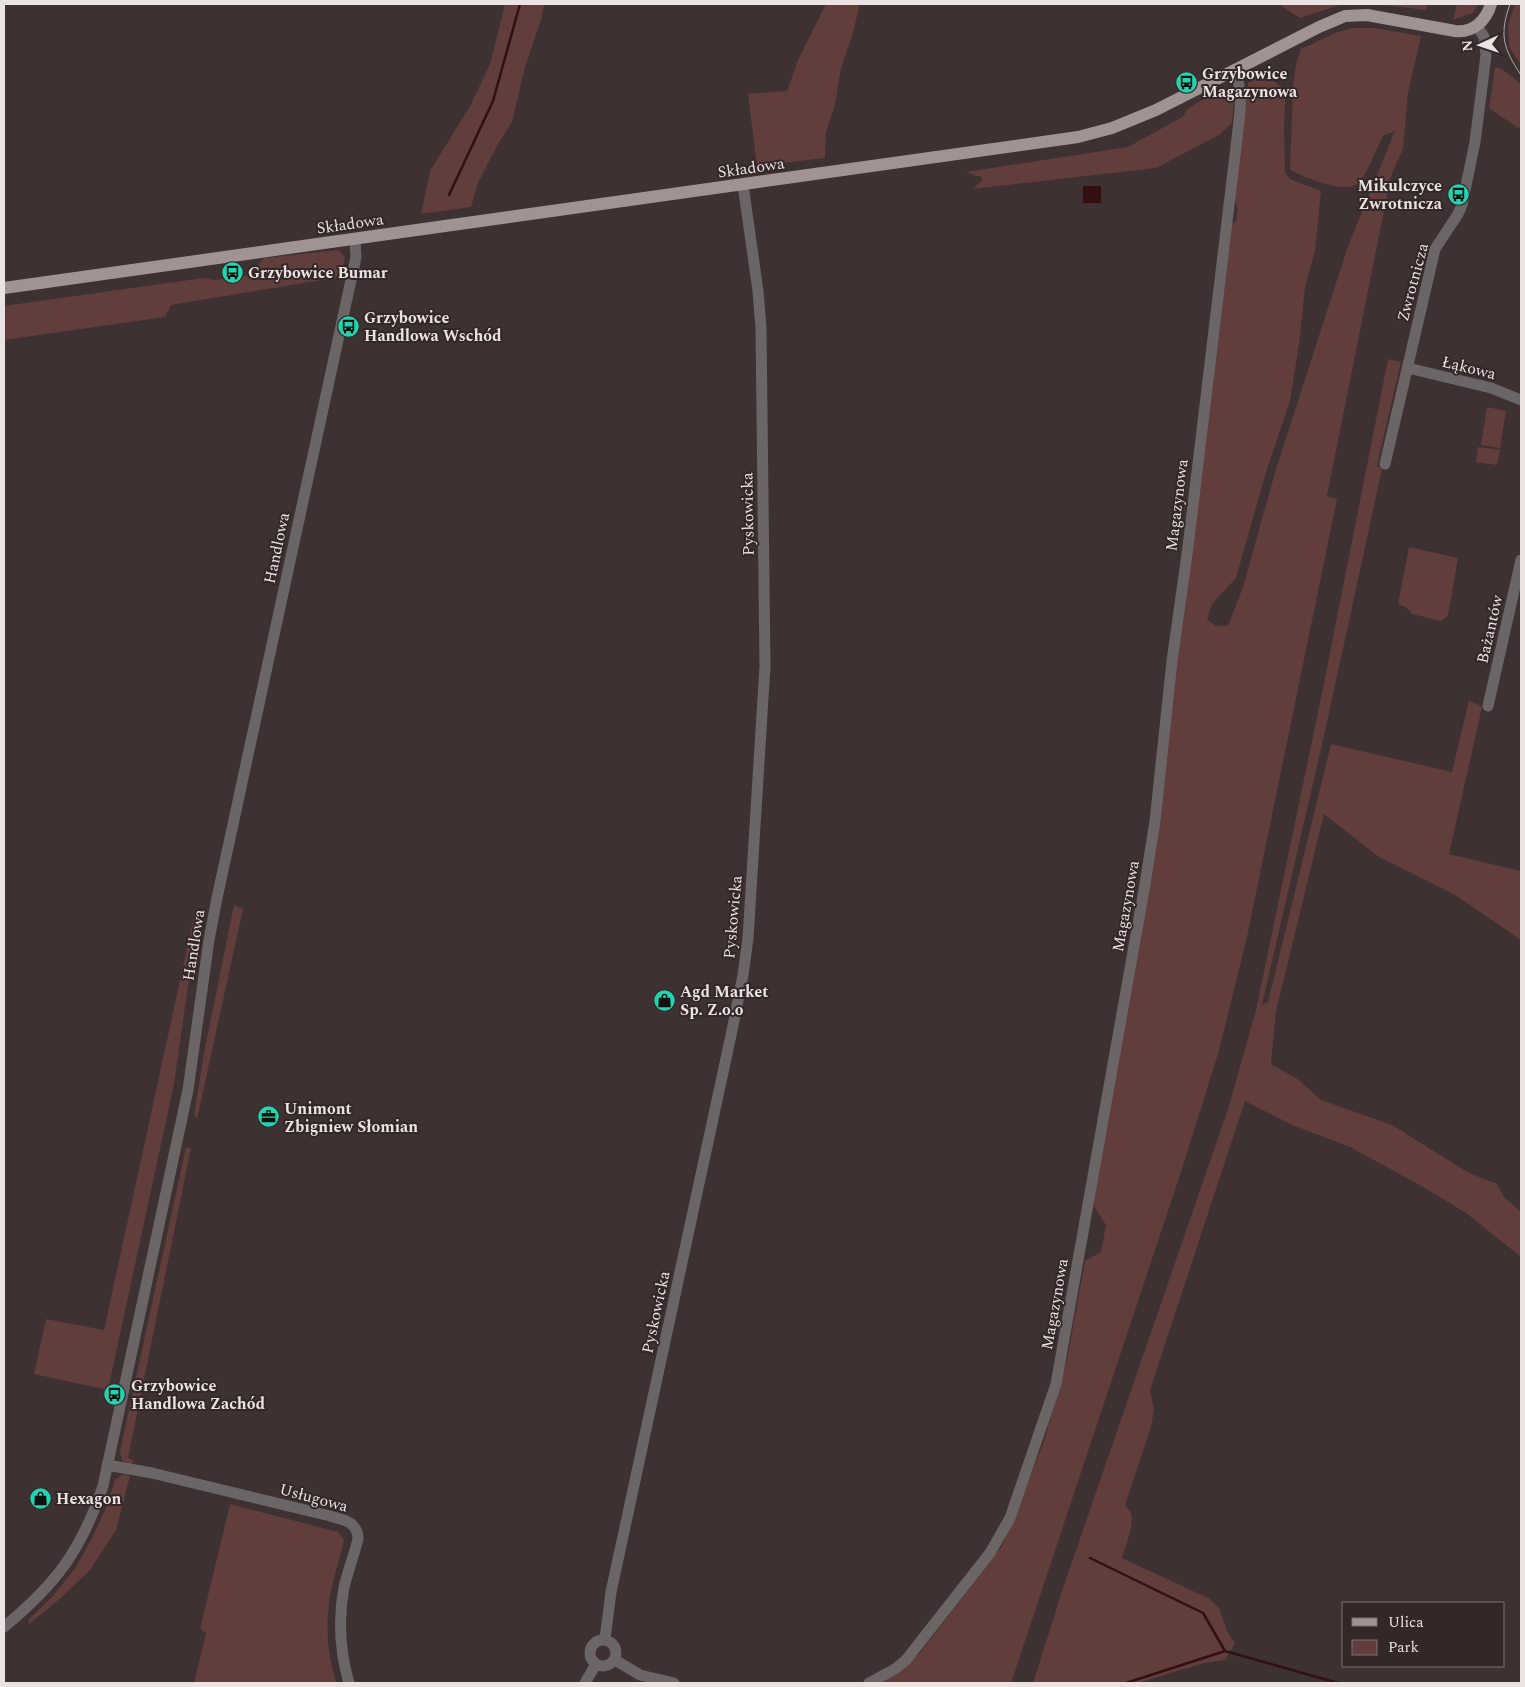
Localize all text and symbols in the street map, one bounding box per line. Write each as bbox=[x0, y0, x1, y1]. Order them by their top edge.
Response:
north arrow bbox=[1455, 20, 1505, 70]
text: N bbox=[1457, 39, 1478, 52]
place label: Grzybowice Magazynowa bbox=[1202, 62, 1298, 104]
bus stop icon: Grzybowice Magazynowa bbox=[1174, 70, 1198, 94]
street label: Składowa bbox=[716, 151, 786, 185]
place label: Mikulczyce Zwrotnicza bbox=[1358, 174, 1443, 216]
bus stop icon: Mikulczyce Zwrotnicza bbox=[1446, 182, 1470, 206]
street label: Składowa bbox=[315, 207, 385, 241]
street label: Zwrotnicza bbox=[1391, 240, 1435, 324]
bus stop icon: Grzybowice Bumar bbox=[220, 260, 244, 284]
place label: Grzybowice Bumar bbox=[248, 261, 388, 285]
place label: Grzybowice Handlowa Wschód bbox=[364, 306, 502, 348]
bus stop icon: Grzybowice Handlowa Wschód bbox=[336, 314, 360, 338]
street label: Łąkowa bbox=[1439, 350, 1498, 386]
street label: Magazynowa bbox=[1159, 458, 1195, 553]
street label: Pyskowicka bbox=[735, 472, 761, 556]
street label: Handlowa bbox=[258, 510, 296, 586]
street label: Bażantów bbox=[1470, 592, 1510, 666]
street label: Magazynowa bbox=[1106, 858, 1146, 954]
street label: Pyskowicka bbox=[717, 874, 749, 960]
street label: Handlowa bbox=[176, 907, 212, 983]
place label: Agd Market Sp. Z.o.o bbox=[680, 980, 768, 1022]
shop icon: Agd Market Sp. Z.o.o bbox=[652, 988, 676, 1012]
place label: Unimont Zbigniew Słomian bbox=[284, 1097, 418, 1139]
office icon: Unimont Zbigniew Słomian bbox=[256, 1105, 280, 1129]
street label: Magazynowa bbox=[1035, 1256, 1075, 1352]
street label: Pyskowicka bbox=[636, 1269, 676, 1356]
place label: Grzybowice Handlowa Zachód bbox=[131, 1374, 265, 1416]
bus stop icon: Grzybowice Handlowa Zachód bbox=[103, 1382, 127, 1406]
street label: Usługowa bbox=[277, 1477, 351, 1519]
shop icon: Hexagon bbox=[28, 1486, 52, 1510]
place label: Hexagon bbox=[56, 1487, 121, 1511]
legend bbox=[1342, 1602, 1505, 1667]
text: Ulica bbox=[1388, 1611, 1424, 1634]
text: Park bbox=[1388, 1636, 1419, 1659]

